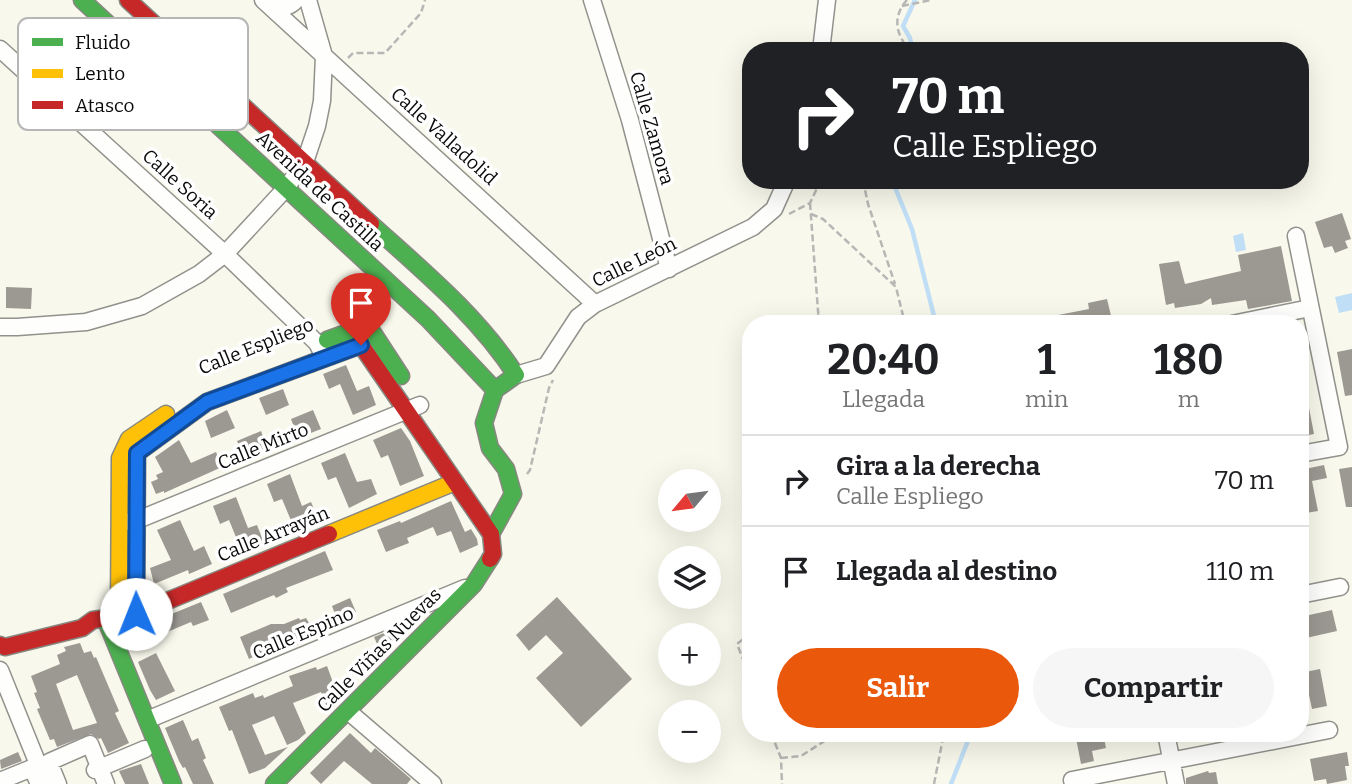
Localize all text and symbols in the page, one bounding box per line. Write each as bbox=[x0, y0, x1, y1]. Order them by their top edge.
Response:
legend bbox=[18, 18, 248, 130]
text: Fluido bbox=[75, 31, 131, 54]
text: Lento bbox=[75, 62, 125, 85]
text: 70 m bbox=[892, 67, 1004, 126]
street label: Calle Zamora bbox=[625, 69, 679, 188]
icon: right bbox=[777, 70, 868, 161]
street label: Calle Valladolid bbox=[386, 82, 502, 190]
text: Atasco bbox=[75, 94, 134, 117]
street label: Avenida de Castilla bbox=[251, 126, 389, 256]
text: Calle Espliego bbox=[892, 127, 1098, 165]
street label: Calle Soria bbox=[138, 144, 223, 224]
street label: Calle León bbox=[588, 232, 680, 292]
pin bbox=[331, 273, 391, 345]
icon: arrive bbox=[342, 284, 380, 322]
street label: Calle Espliego bbox=[195, 312, 317, 380]
text: 20:40 bbox=[827, 335, 940, 385]
text: 1 bbox=[1038, 335, 1056, 385]
text: 180 bbox=[1154, 335, 1224, 385]
text: Llegada bbox=[842, 385, 925, 413]
text: min bbox=[1025, 385, 1068, 413]
text: m bbox=[1178, 385, 1200, 413]
street label: Calle Mirto bbox=[214, 417, 312, 475]
text: Gira a la derecha bbox=[836, 451, 1040, 482]
icon: right bbox=[777, 462, 815, 500]
text: 70 m bbox=[1215, 465, 1274, 496]
north arrow bbox=[658, 469, 721, 532]
map controls bbox=[658, 469, 721, 763]
text: Calle Espliego bbox=[836, 482, 984, 510]
street label: Calle Arrayán bbox=[214, 501, 332, 567]
button: layers bbox=[658, 546, 721, 609]
icon: arrive bbox=[777, 553, 815, 591]
text: Llegada al destino bbox=[836, 556, 1057, 587]
text: 110 m bbox=[1206, 556, 1274, 587]
position arrow bbox=[99, 577, 173, 651]
street label: Calle Viñas Nuevas bbox=[312, 583, 446, 717]
street label: Calle Espino bbox=[249, 601, 357, 665]
button: + bbox=[658, 623, 721, 686]
button: Salir bbox=[777, 648, 1019, 728]
button: Compartir bbox=[1033, 648, 1274, 728]
button: − bbox=[658, 700, 721, 763]

